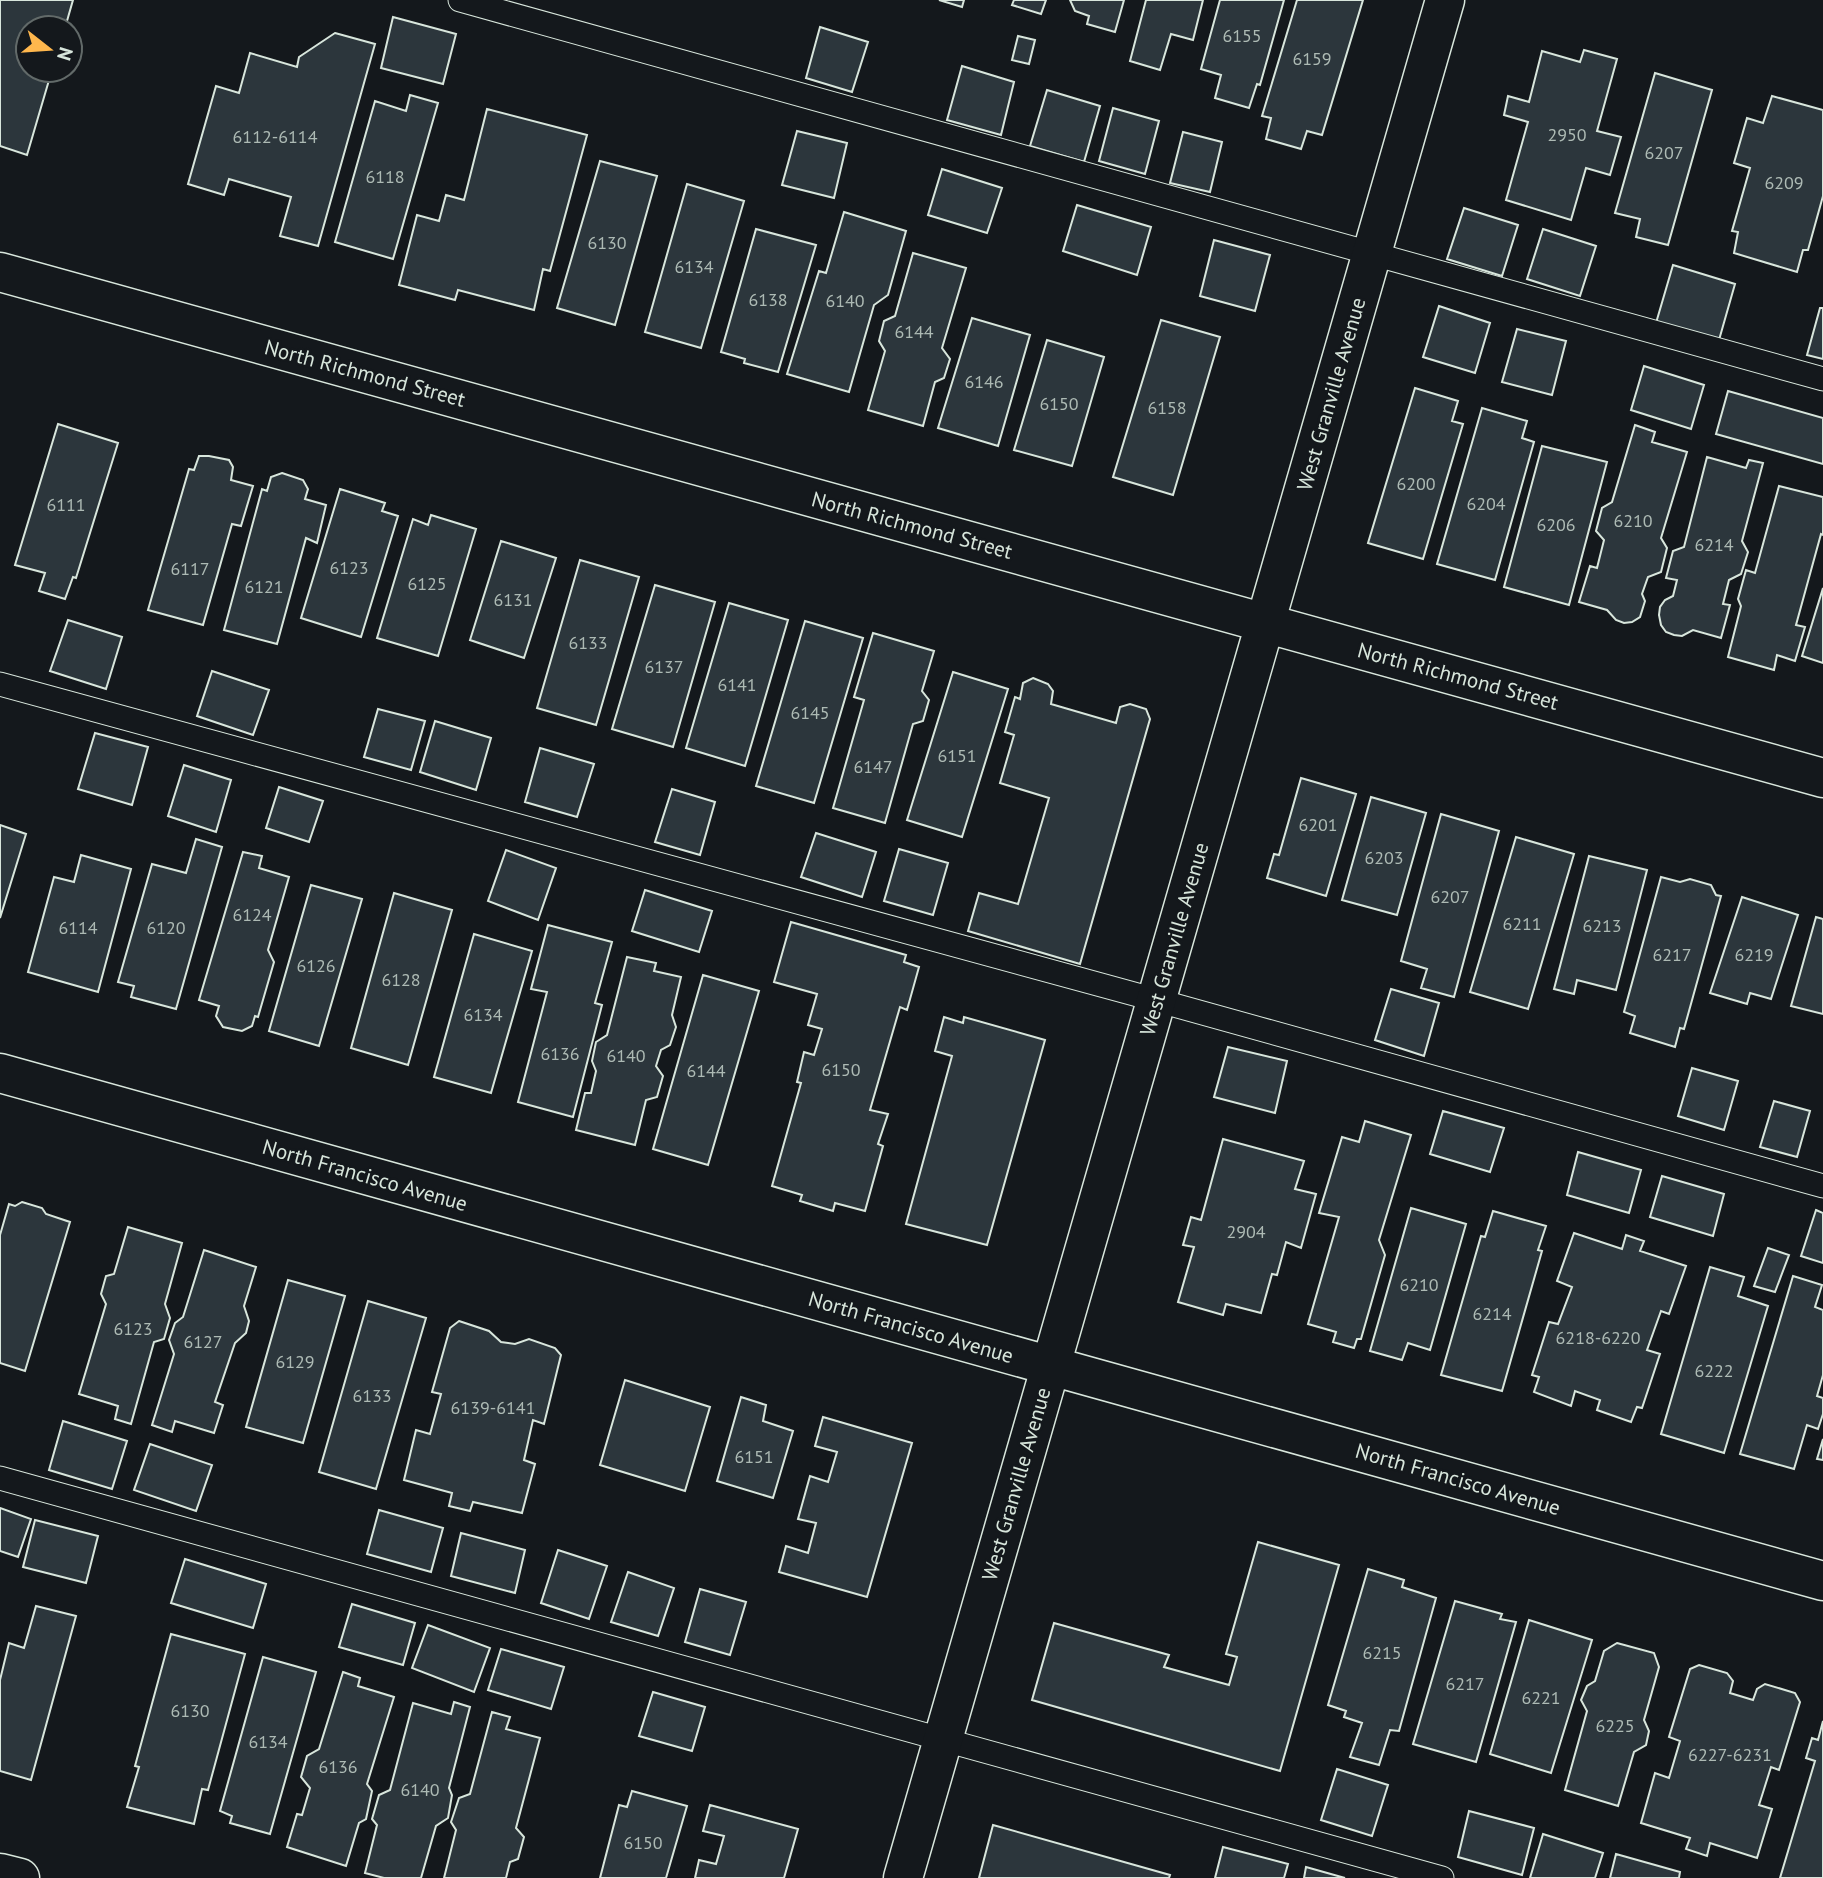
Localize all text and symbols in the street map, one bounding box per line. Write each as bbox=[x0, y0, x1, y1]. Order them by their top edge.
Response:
north arrow bbox=[14, 14, 84, 84]
house number: 6155 bbox=[1222, 24, 1262, 47]
text: N bbox=[52, 44, 79, 63]
house number: 6159 bbox=[1292, 47, 1332, 70]
house number: 2950 bbox=[1547, 123, 1587, 146]
house number: 6112-6114 bbox=[233, 125, 318, 148]
house number: 6207 bbox=[1644, 141, 1684, 164]
house number: 6118 bbox=[365, 165, 405, 188]
house number: 6209 bbox=[1764, 171, 1804, 194]
house number: 6130 bbox=[587, 231, 627, 254]
house number: 6134 bbox=[674, 255, 714, 278]
house number: 6138 bbox=[748, 288, 788, 311]
house number: 6140 bbox=[825, 289, 865, 312]
street label: West Granville Avenue bbox=[1290, 294, 1372, 494]
house number: 6144 bbox=[894, 320, 934, 343]
street label: North Richmond Street bbox=[262, 333, 468, 413]
house number: 6146 bbox=[964, 370, 1004, 393]
house number: 6150 bbox=[1039, 392, 1079, 415]
house number: 6158 bbox=[1147, 396, 1187, 419]
house number: 6200 bbox=[1396, 472, 1436, 495]
street label: North Richmond Street bbox=[809, 485, 1015, 565]
house number: 6204 bbox=[1466, 492, 1506, 515]
house number: 6111 bbox=[46, 493, 86, 516]
house number: 6210 bbox=[1613, 509, 1653, 532]
house number: 6206 bbox=[1536, 513, 1576, 536]
house number: 6214 bbox=[1694, 533, 1734, 556]
house number: 6123 bbox=[329, 556, 369, 579]
house number: 6117 bbox=[170, 557, 210, 580]
house number: 6125 bbox=[407, 572, 447, 595]
house number: 6121 bbox=[244, 575, 284, 598]
house number: 6131 bbox=[493, 588, 533, 611]
house number: 6133 bbox=[568, 631, 608, 654]
street label: North Richmond Street bbox=[1355, 636, 1561, 716]
house number: 6137 bbox=[644, 655, 684, 678]
house number: 6141 bbox=[717, 673, 757, 696]
house number: 6145 bbox=[790, 701, 830, 724]
house number: 6151 bbox=[937, 744, 977, 767]
house number: 6147 bbox=[853, 755, 893, 778]
house number: 6201 bbox=[1298, 813, 1338, 836]
street label: West Granville Avenue bbox=[1133, 839, 1215, 1039]
house number: 6203 bbox=[1364, 846, 1404, 869]
house number: 6207 bbox=[1430, 885, 1470, 908]
house number: 6124 bbox=[232, 903, 272, 926]
house number: 6211 bbox=[1502, 912, 1542, 935]
house number: 6213 bbox=[1582, 914, 1622, 937]
house number: 6114 bbox=[58, 916, 98, 939]
house number: 6120 bbox=[146, 916, 186, 939]
house number: 6217 bbox=[1652, 943, 1692, 966]
house number: 6219 bbox=[1734, 943, 1774, 966]
house number: 6126 bbox=[296, 954, 336, 977]
house number: 6128 bbox=[381, 968, 421, 991]
house number: 6134 bbox=[463, 1003, 503, 1026]
house number: 6136 bbox=[540, 1042, 580, 1065]
house number: 6140 bbox=[606, 1044, 646, 1067]
house number: 6150 bbox=[821, 1058, 861, 1081]
house number: 6144 bbox=[686, 1059, 726, 1082]
street label: North Francisco Avenue bbox=[259, 1133, 471, 1217]
house number: 2904 bbox=[1226, 1220, 1266, 1243]
house number: 6210 bbox=[1399, 1273, 1439, 1296]
street label: North Francisco Avenue bbox=[805, 1285, 1017, 1369]
house number: 6214 bbox=[1472, 1302, 1512, 1325]
house number: 6123 bbox=[113, 1317, 153, 1340]
house number: 6218-6220 bbox=[1556, 1326, 1641, 1349]
house number: 6127 bbox=[183, 1330, 223, 1353]
house number: 6129 bbox=[275, 1350, 315, 1373]
house number: 6222 bbox=[1694, 1359, 1734, 1382]
house number: 6133 bbox=[352, 1384, 392, 1407]
street label: West Granville Avenue bbox=[975, 1384, 1057, 1584]
house number: 6139-6141 bbox=[451, 1396, 535, 1419]
street label: North Francisco Avenue bbox=[1352, 1437, 1564, 1521]
house number: 6151 bbox=[734, 1445, 774, 1468]
house number: 6215 bbox=[1362, 1641, 1402, 1664]
house number: 6217 bbox=[1445, 1672, 1485, 1695]
house number: 6221 bbox=[1521, 1686, 1561, 1709]
house number: 6130 bbox=[170, 1699, 210, 1722]
house number: 6225 bbox=[1595, 1714, 1635, 1737]
house number: 6134 bbox=[248, 1730, 288, 1753]
house number: 6227-6231 bbox=[1688, 1743, 1772, 1766]
house number: 6136 bbox=[318, 1755, 358, 1778]
house number: 6140 bbox=[400, 1778, 440, 1801]
house number: 6150 bbox=[623, 1831, 663, 1854]

